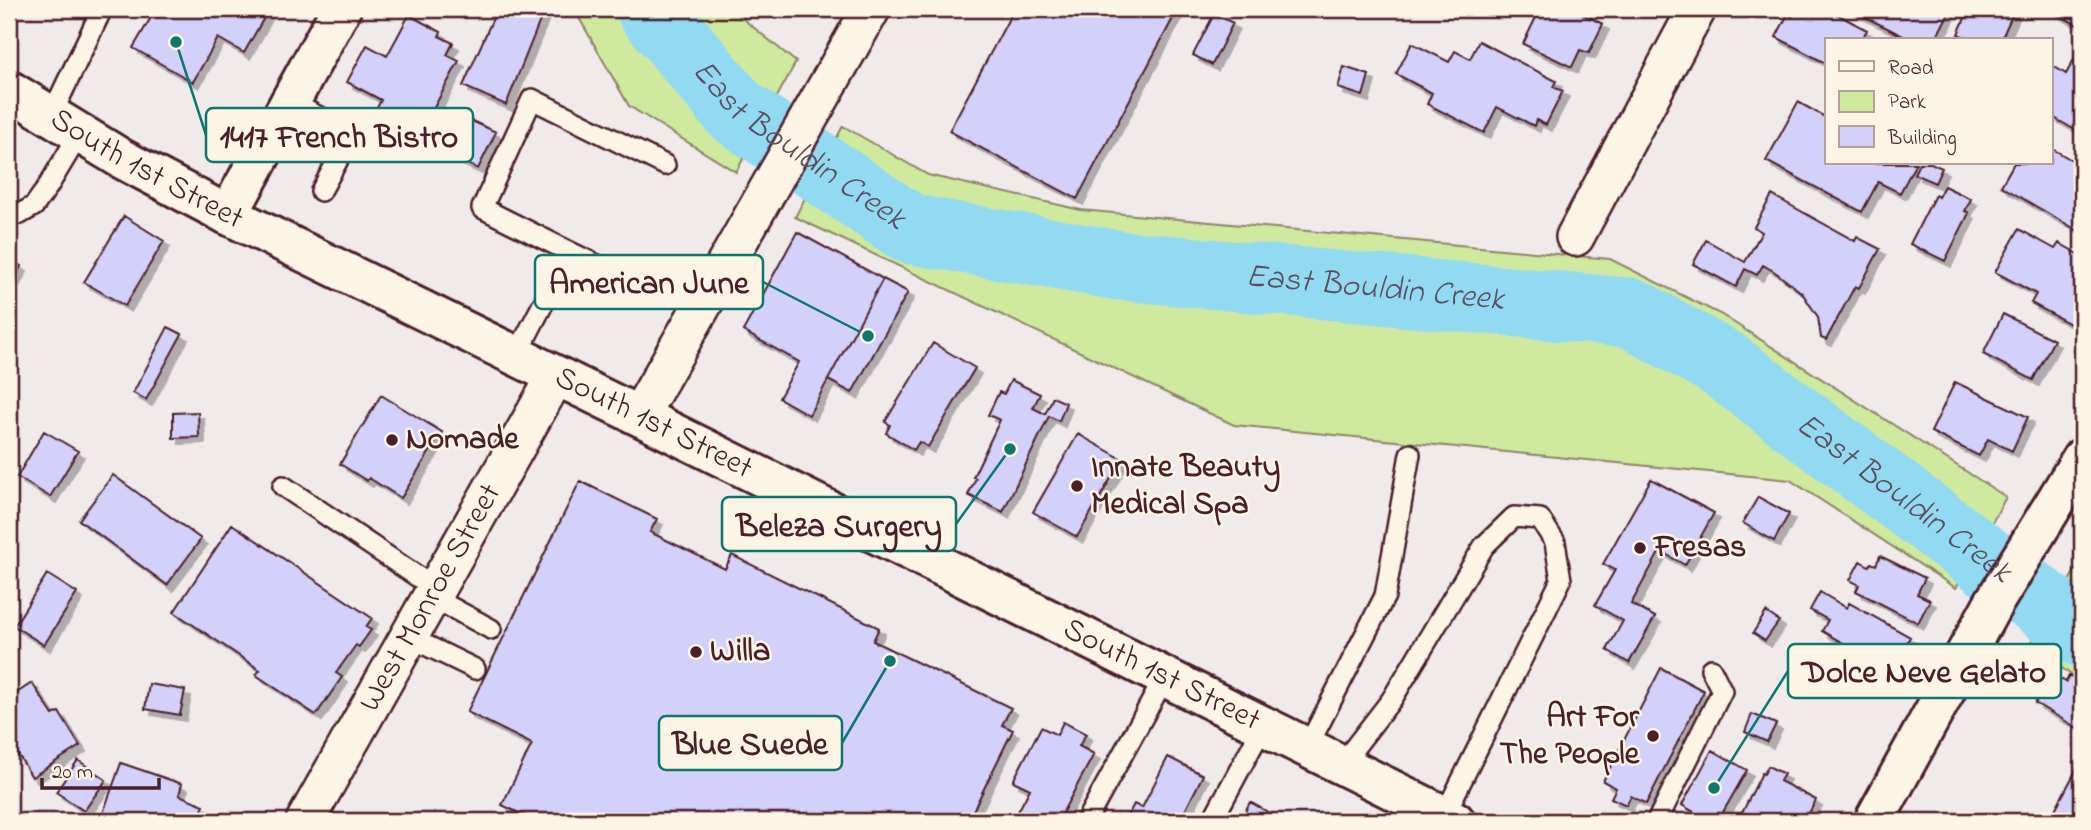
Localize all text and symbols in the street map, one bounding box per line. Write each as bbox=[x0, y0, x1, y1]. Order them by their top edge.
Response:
legend bbox=[1825, 38, 2052, 164]
water label: East Bouldin Creek bbox=[680, 50, 916, 244]
text: Road bbox=[1888, 54, 1934, 84]
text: Park bbox=[1888, 88, 1927, 118]
street label: South 1st Street bbox=[41, 97, 251, 243]
callout: 1417 French Bistro bbox=[206, 108, 473, 162]
text: 1417 French Bistro bbox=[220, 115, 458, 163]
text: Building bbox=[1887, 124, 1957, 156]
water label: East Bouldin Creek bbox=[1244, 253, 1508, 325]
callout: American June bbox=[535, 255, 763, 309]
text: American June bbox=[549, 261, 750, 309]
street label: South 1st Street bbox=[547, 355, 761, 492]
water label: East Bouldin Creek bbox=[1785, 402, 2023, 597]
place label: Nomade bbox=[406, 417, 520, 464]
marker: Nomade bbox=[384, 432, 400, 448]
place label: Innate Beauty Medical Spa bbox=[1091, 445, 1281, 529]
street label: West Monroe Street bbox=[347, 475, 514, 721]
marker: Innate Beauty Medical Spa bbox=[1069, 478, 1085, 494]
callout: Beleza Surgery bbox=[722, 497, 956, 551]
text: Beleza Surgery bbox=[734, 504, 942, 553]
place label: Fresas bbox=[1652, 525, 1746, 572]
marker: Fresas bbox=[1632, 540, 1648, 556]
street label: South 1st Street bbox=[1055, 606, 1268, 744]
place label: Willa bbox=[710, 629, 770, 676]
marker: Willa bbox=[688, 644, 704, 660]
callout: Dolce Neve Gelato bbox=[1788, 644, 2061, 698]
text: Dolce Neve Gelato bbox=[1800, 650, 2046, 698]
place label: Art For The People bbox=[1499, 695, 1641, 779]
callout: Blue Suede bbox=[659, 716, 842, 770]
text: Blue Suede bbox=[670, 722, 829, 770]
marker: Art For The People bbox=[1645, 728, 1661, 744]
scale bar bbox=[42, 746, 159, 790]
text: 20 m bbox=[52, 758, 93, 788]

